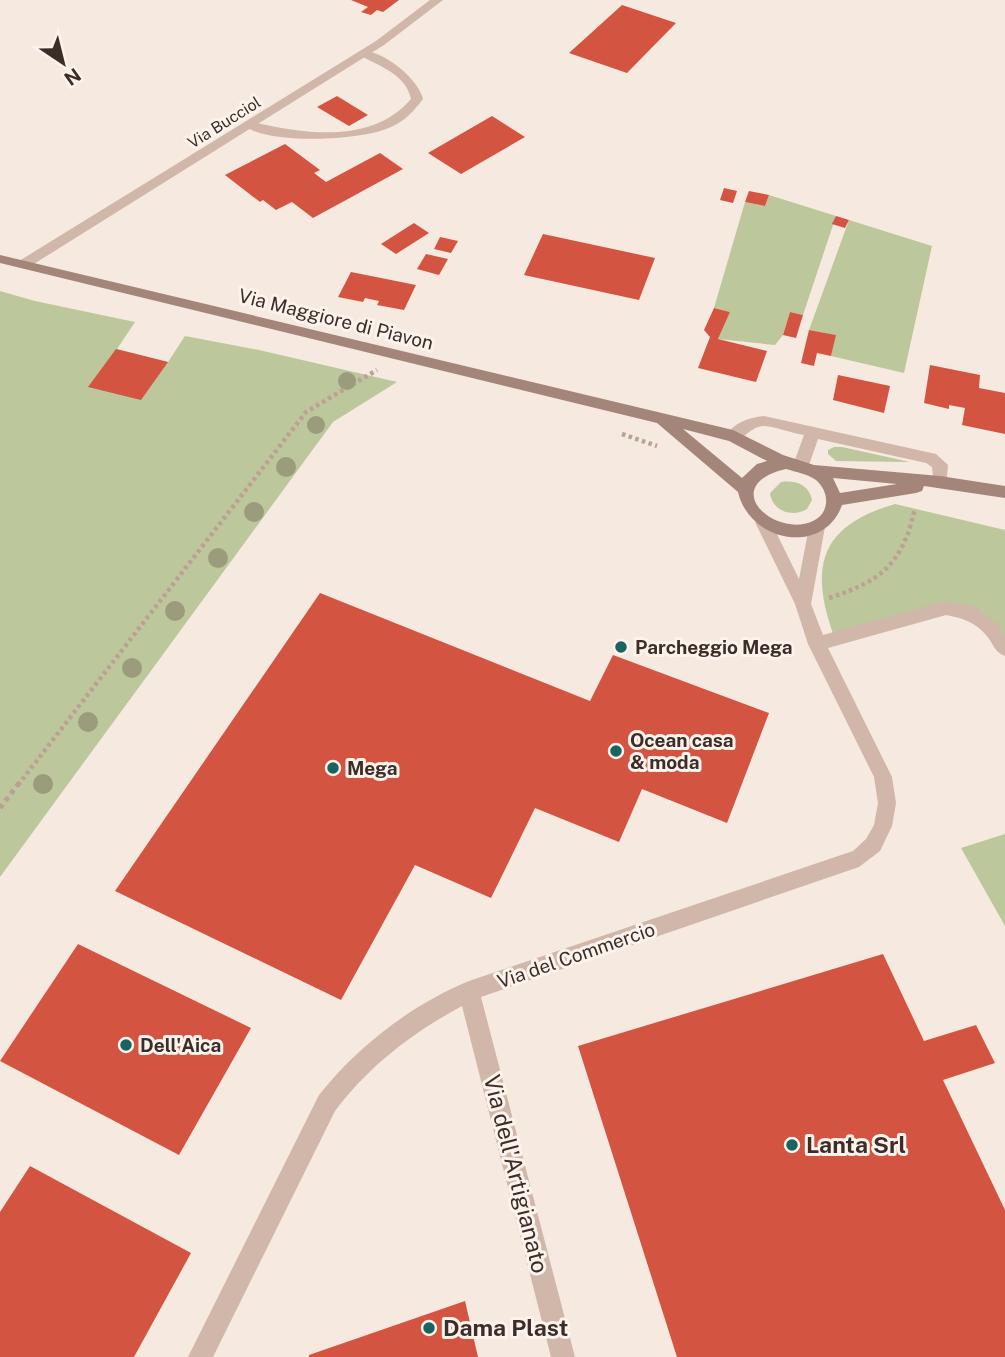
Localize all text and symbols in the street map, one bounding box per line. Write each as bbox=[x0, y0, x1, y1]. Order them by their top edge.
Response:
north arrow bbox=[28, 28, 98, 98]
text: N bbox=[60, 64, 85, 90]
street label: Via Bucciol bbox=[184, 92, 264, 152]
street label: Via Maggiore di Piavon bbox=[236, 284, 436, 354]
place label: Parcheggio Mega bbox=[635, 636, 793, 658]
marker: Parcheggio Mega bbox=[613, 639, 629, 655]
place label: Ocean casa & moda bbox=[630, 729, 734, 773]
marker: Ocean casa & moda bbox=[608, 743, 624, 759]
place label: Mega bbox=[347, 757, 397, 779]
marker: Mega bbox=[325, 760, 341, 776]
street label: Via del Commercio bbox=[494, 918, 658, 992]
place label: Dell'Aica bbox=[140, 1034, 221, 1056]
marker: Dell'Aica bbox=[118, 1037, 134, 1053]
street label: Via dell'Artigianato bbox=[479, 1072, 554, 1276]
place label: Lanta Srl bbox=[806, 1131, 906, 1158]
marker: Lanta Srl bbox=[784, 1137, 800, 1153]
place label: Dama Plast bbox=[443, 1314, 568, 1341]
marker: Dama Plast bbox=[421, 1320, 437, 1336]

